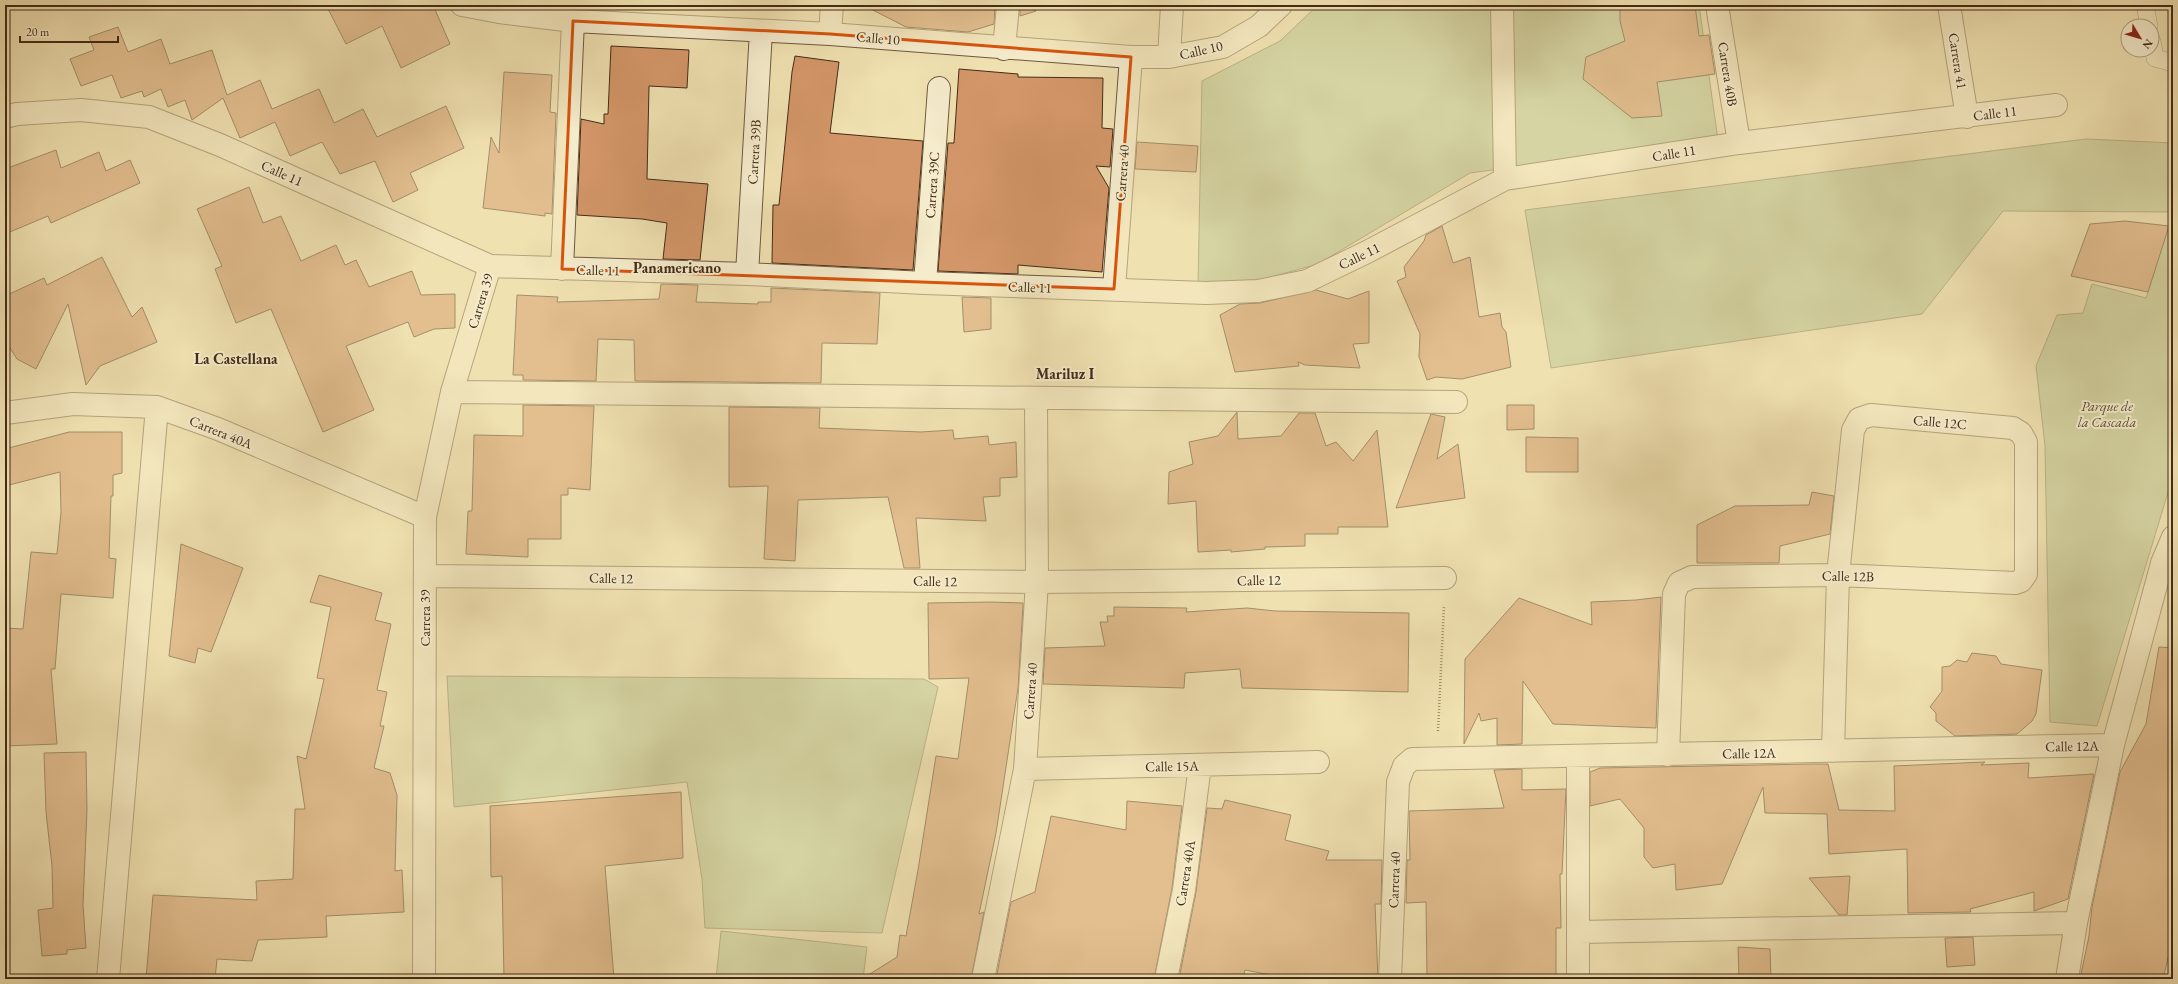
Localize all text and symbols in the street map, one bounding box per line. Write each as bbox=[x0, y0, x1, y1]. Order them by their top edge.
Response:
scale bar bbox=[20, 18, 118, 44]
north arrow bbox=[2120, 18, 2160, 58]
text: 20 m bbox=[26, 24, 50, 40]
street label: Calle 10 bbox=[855, 27, 901, 49]
street label: Carrera 41 bbox=[1945, 32, 1971, 90]
street label: Calle 10 bbox=[1178, 36, 1225, 64]
text: N bbox=[2140, 36, 2156, 52]
street label: Carrera 40B bbox=[1714, 40, 1742, 108]
street label: Calle 11 bbox=[1972, 101, 2018, 125]
street label: Carrera 39B bbox=[743, 119, 765, 185]
street label: Calle 11 bbox=[1651, 141, 1697, 165]
street label: Carrera 40 bbox=[1111, 144, 1133, 202]
street label: Carrera 39C bbox=[921, 151, 943, 219]
street label: Calle 11 bbox=[258, 156, 306, 190]
street label: Calle 11 bbox=[1335, 238, 1383, 274]
district label: Panamericano bbox=[633, 258, 721, 277]
street label: Calle 11 bbox=[576, 261, 620, 279]
street label: Carrera 39 bbox=[463, 271, 497, 331]
street label: Calle 11 bbox=[1008, 277, 1052, 297]
district label: La Castellana bbox=[194, 349, 278, 368]
district label: Mariluz I bbox=[1036, 364, 1095, 383]
park label: Parque de la Cascada bbox=[2078, 397, 2136, 431]
street label: Carrera 40A bbox=[187, 411, 256, 453]
street label: Calle 12C bbox=[1912, 411, 1968, 433]
street label: Calle 12B bbox=[1822, 567, 1874, 585]
street label: Calle 12 bbox=[589, 569, 633, 587]
street label: Calle 12 bbox=[1237, 571, 1281, 589]
street label: Calle 12 bbox=[913, 572, 957, 590]
street label: Carrera 39 bbox=[416, 589, 434, 646]
street label: Carrera 40 bbox=[1019, 662, 1041, 720]
street label: Calle 12A bbox=[2045, 737, 2099, 755]
street label: Calle 12A bbox=[1722, 744, 1776, 762]
street label: Calle 15A bbox=[1145, 757, 1199, 775]
street label: Carrera 40A bbox=[1171, 838, 1199, 907]
street label: Carrera 40 bbox=[1384, 851, 1404, 909]

